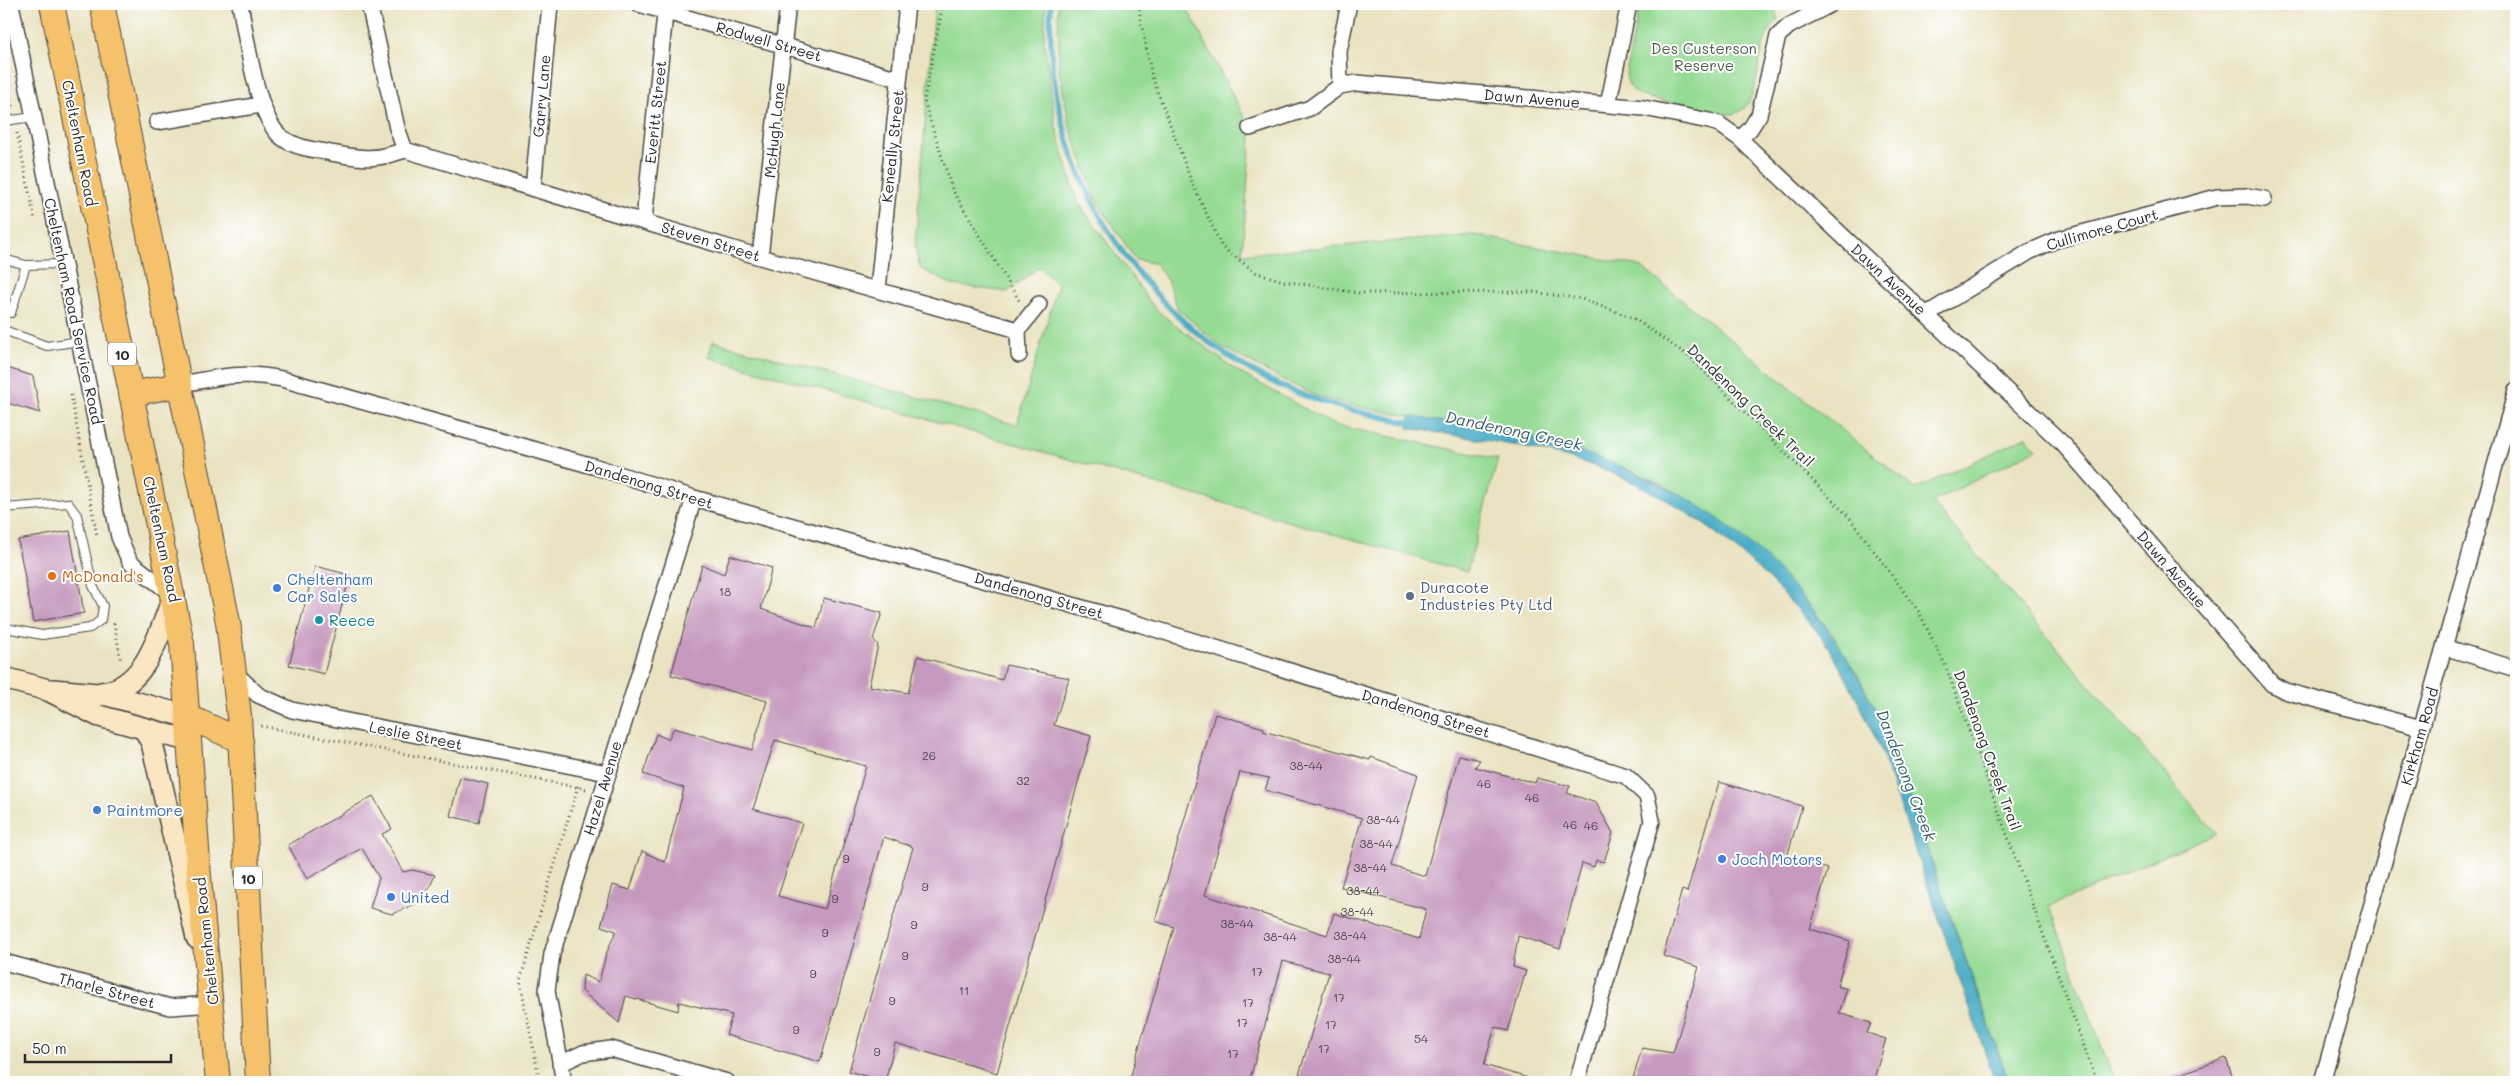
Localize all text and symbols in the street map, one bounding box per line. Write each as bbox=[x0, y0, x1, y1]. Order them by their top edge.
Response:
street label: Rodwell Street bbox=[714, 16, 824, 66]
park label: Des Custerson Reserve bbox=[1651, 38, 1757, 75]
street label: Garry Lane bbox=[527, 54, 555, 138]
street label: Everitt Street bbox=[640, 59, 670, 165]
street label: Cheltenham Road bbox=[58, 78, 102, 208]
street label: McHugh Lane bbox=[759, 81, 789, 179]
street label: Dawn Avenue bbox=[1483, 84, 1581, 112]
street label: Keneally Street bbox=[876, 89, 908, 203]
street label: Cheltenham Road Service Road bbox=[40, 196, 108, 426]
street label: Cullimore Court bbox=[2044, 203, 2160, 255]
street label: Steven Street bbox=[659, 216, 763, 266]
street label: Dawn Avenue bbox=[1847, 239, 1931, 319]
street label: Dandenong Creek Trail bbox=[1683, 339, 1819, 471]
road number: 10 bbox=[108, 342, 136, 366]
water label: Dandenong Creek bbox=[1444, 405, 1585, 455]
street label: Dandenong Street bbox=[582, 455, 716, 513]
street label: Cheltenham Road bbox=[139, 474, 185, 604]
street label: Dawn Avenue bbox=[2133, 526, 2211, 612]
place label: McDonald's bbox=[62, 566, 144, 586]
street label: Dandenong Street bbox=[972, 567, 1106, 623]
place label: Cheltenham Car Sales bbox=[287, 569, 373, 606]
marker: McDonald's bbox=[46, 570, 58, 582]
place label: Duracote Industries Pty Ltd bbox=[1420, 577, 1552, 614]
marker: Cheltenham Car Sales bbox=[271, 582, 283, 594]
house number: 18 bbox=[719, 583, 731, 599]
marker: Duracote Industries Pty Ltd bbox=[1404, 590, 1416, 602]
place label: Reece bbox=[329, 610, 375, 630]
marker: Reece bbox=[313, 614, 325, 626]
street label: Dandenong Creek Trail bbox=[1950, 667, 2026, 833]
street label: Dandenong Street bbox=[1359, 684, 1493, 742]
street label: Kirkham Road bbox=[2395, 685, 2443, 787]
water label: Dandenong Creek bbox=[1872, 706, 1942, 844]
street label: Leslie Street bbox=[368, 716, 464, 754]
street label: Hazel Avenue bbox=[578, 738, 626, 838]
house number: 26 bbox=[922, 747, 936, 763]
house number: 38-44 bbox=[1289, 757, 1323, 773]
house number: 32 bbox=[1016, 772, 1030, 788]
house number: 46 bbox=[1477, 775, 1491, 791]
house number: 46 bbox=[1525, 789, 1539, 805]
place label: Paintmore bbox=[107, 800, 183, 820]
marker: Paintmore bbox=[91, 804, 103, 816]
house number: 38-44 bbox=[1366, 811, 1400, 827]
house number: 46 bbox=[1563, 816, 1577, 832]
house number: 46 bbox=[1584, 817, 1598, 833]
house number: 38-44 bbox=[1359, 835, 1393, 851]
place label: Joch Motors bbox=[1732, 849, 1822, 869]
house number: 9 bbox=[842, 850, 850, 866]
marker: Joch Motors bbox=[1716, 853, 1728, 865]
house number: 38-44 bbox=[1353, 859, 1387, 875]
road number: 10 bbox=[234, 866, 262, 890]
street label: Cheltenham Road bbox=[189, 876, 223, 1006]
house number: 9 bbox=[921, 878, 929, 894]
house number: 38-44 bbox=[1346, 882, 1380, 898]
place label: United bbox=[401, 887, 449, 907]
house number: 9 bbox=[831, 890, 839, 906]
marker: United bbox=[385, 891, 397, 903]
house number: 38-44 bbox=[1340, 903, 1374, 919]
house number: 38-44 bbox=[1220, 915, 1254, 931]
house number: 9 bbox=[910, 916, 918, 932]
house number: 9 bbox=[821, 924, 829, 940]
house number: 38-44 bbox=[1333, 927, 1367, 943]
house number: 38-44 bbox=[1263, 928, 1297, 944]
house number: 9 bbox=[901, 947, 909, 963]
house number: 38-44 bbox=[1327, 950, 1361, 966]
house number: 17 bbox=[1251, 963, 1263, 979]
house number: 9 bbox=[809, 965, 817, 981]
street label: Tharle Street bbox=[56, 967, 158, 1013]
house number: 11 bbox=[959, 982, 969, 998]
house number: 17 bbox=[1333, 989, 1345, 1005]
house number: 9 bbox=[888, 992, 896, 1008]
house number: 17 bbox=[1242, 994, 1254, 1010]
house number: 17 bbox=[1236, 1014, 1248, 1030]
house number: 17 bbox=[1325, 1016, 1337, 1032]
house number: 9 bbox=[792, 1021, 800, 1037]
house number: 54 bbox=[1414, 1030, 1428, 1046]
scale bar bbox=[25, 1031, 171, 1063]
text: 50 m bbox=[32, 1038, 67, 1058]
house number: 17 bbox=[1318, 1040, 1330, 1056]
house number: 9 bbox=[873, 1043, 881, 1059]
house number: 17 bbox=[1227, 1045, 1239, 1061]

